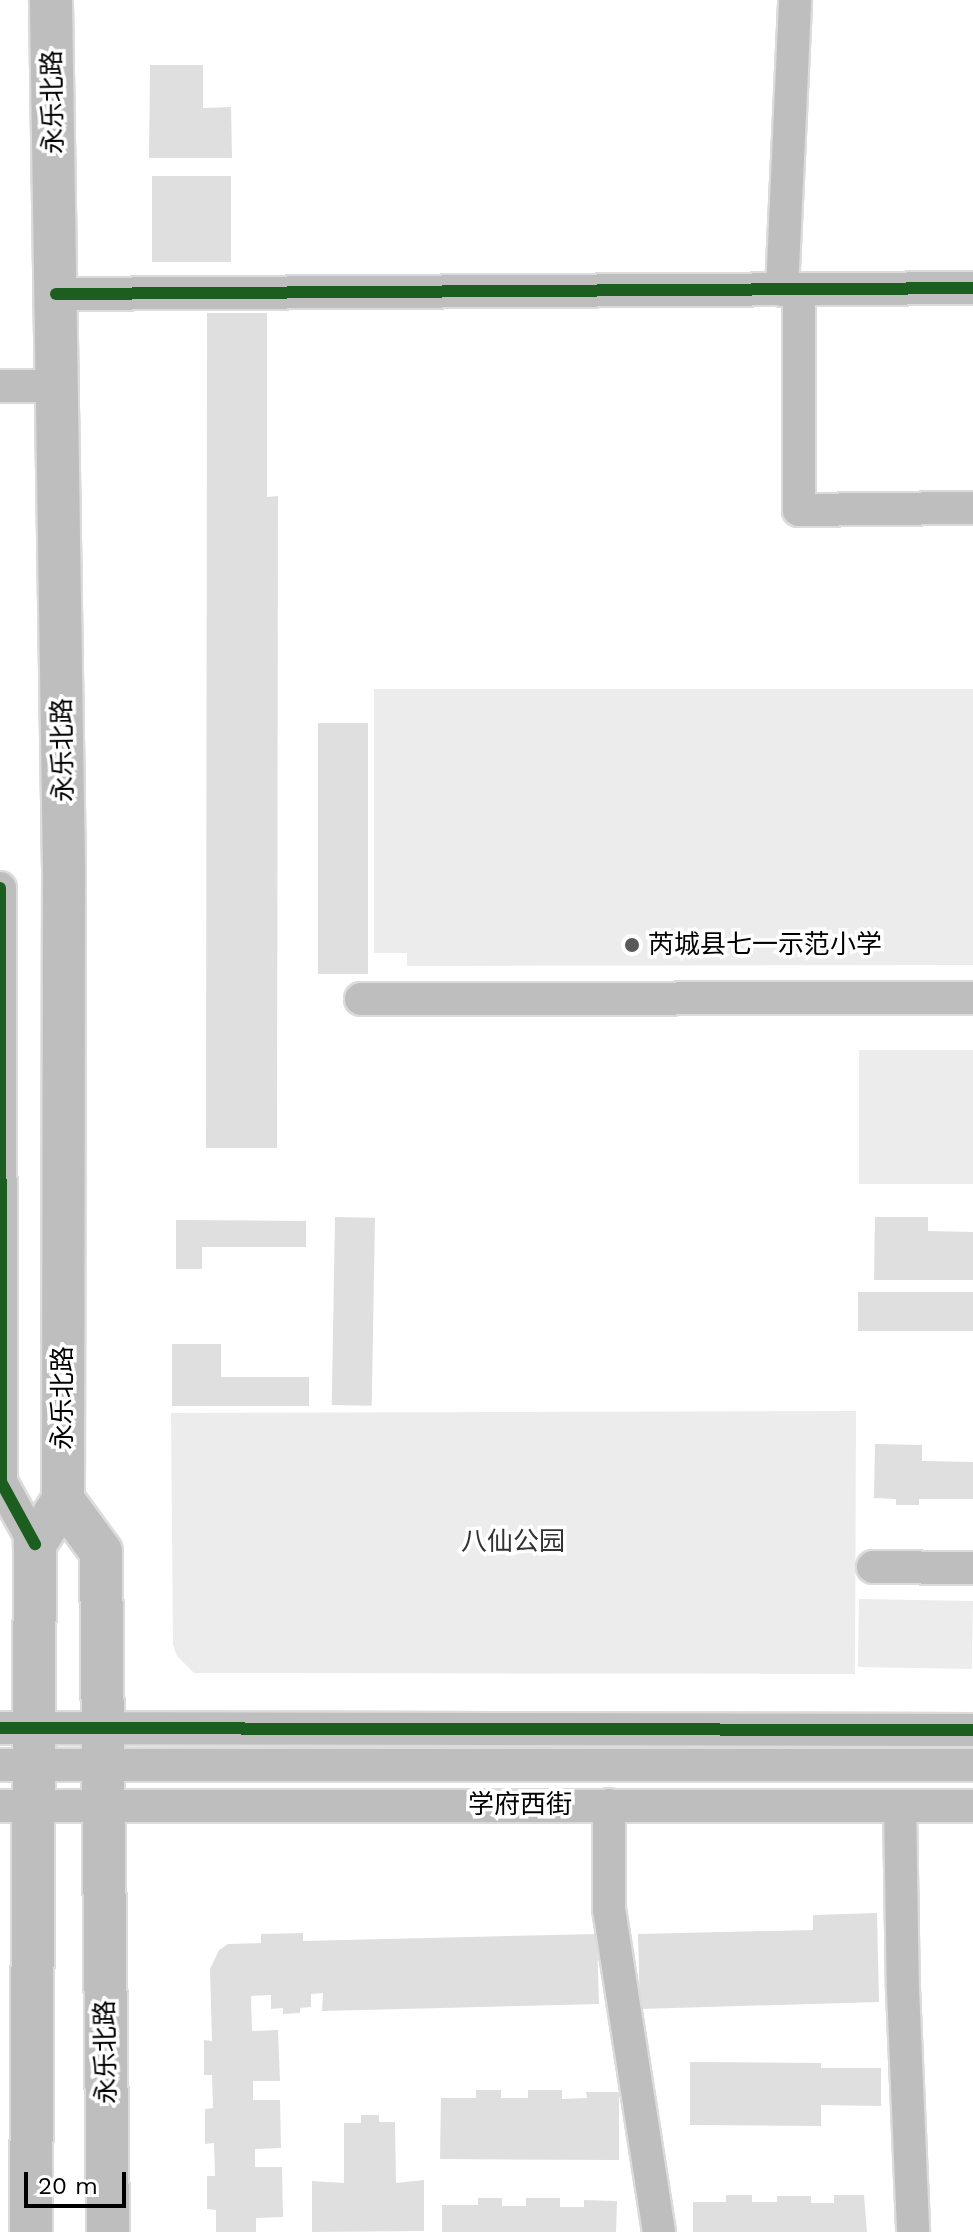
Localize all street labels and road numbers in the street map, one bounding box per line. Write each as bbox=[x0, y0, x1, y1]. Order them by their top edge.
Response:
street label: 永乐北路 bbox=[36, 50, 70, 154]
street label: 永乐北路 bbox=[46, 698, 80, 802]
street label: 永乐北路 bbox=[47, 1346, 79, 1450]
street label: 学府西街 bbox=[468, 1789, 572, 1821]
street label: 永乐北路 bbox=[89, 2000, 123, 2104]

